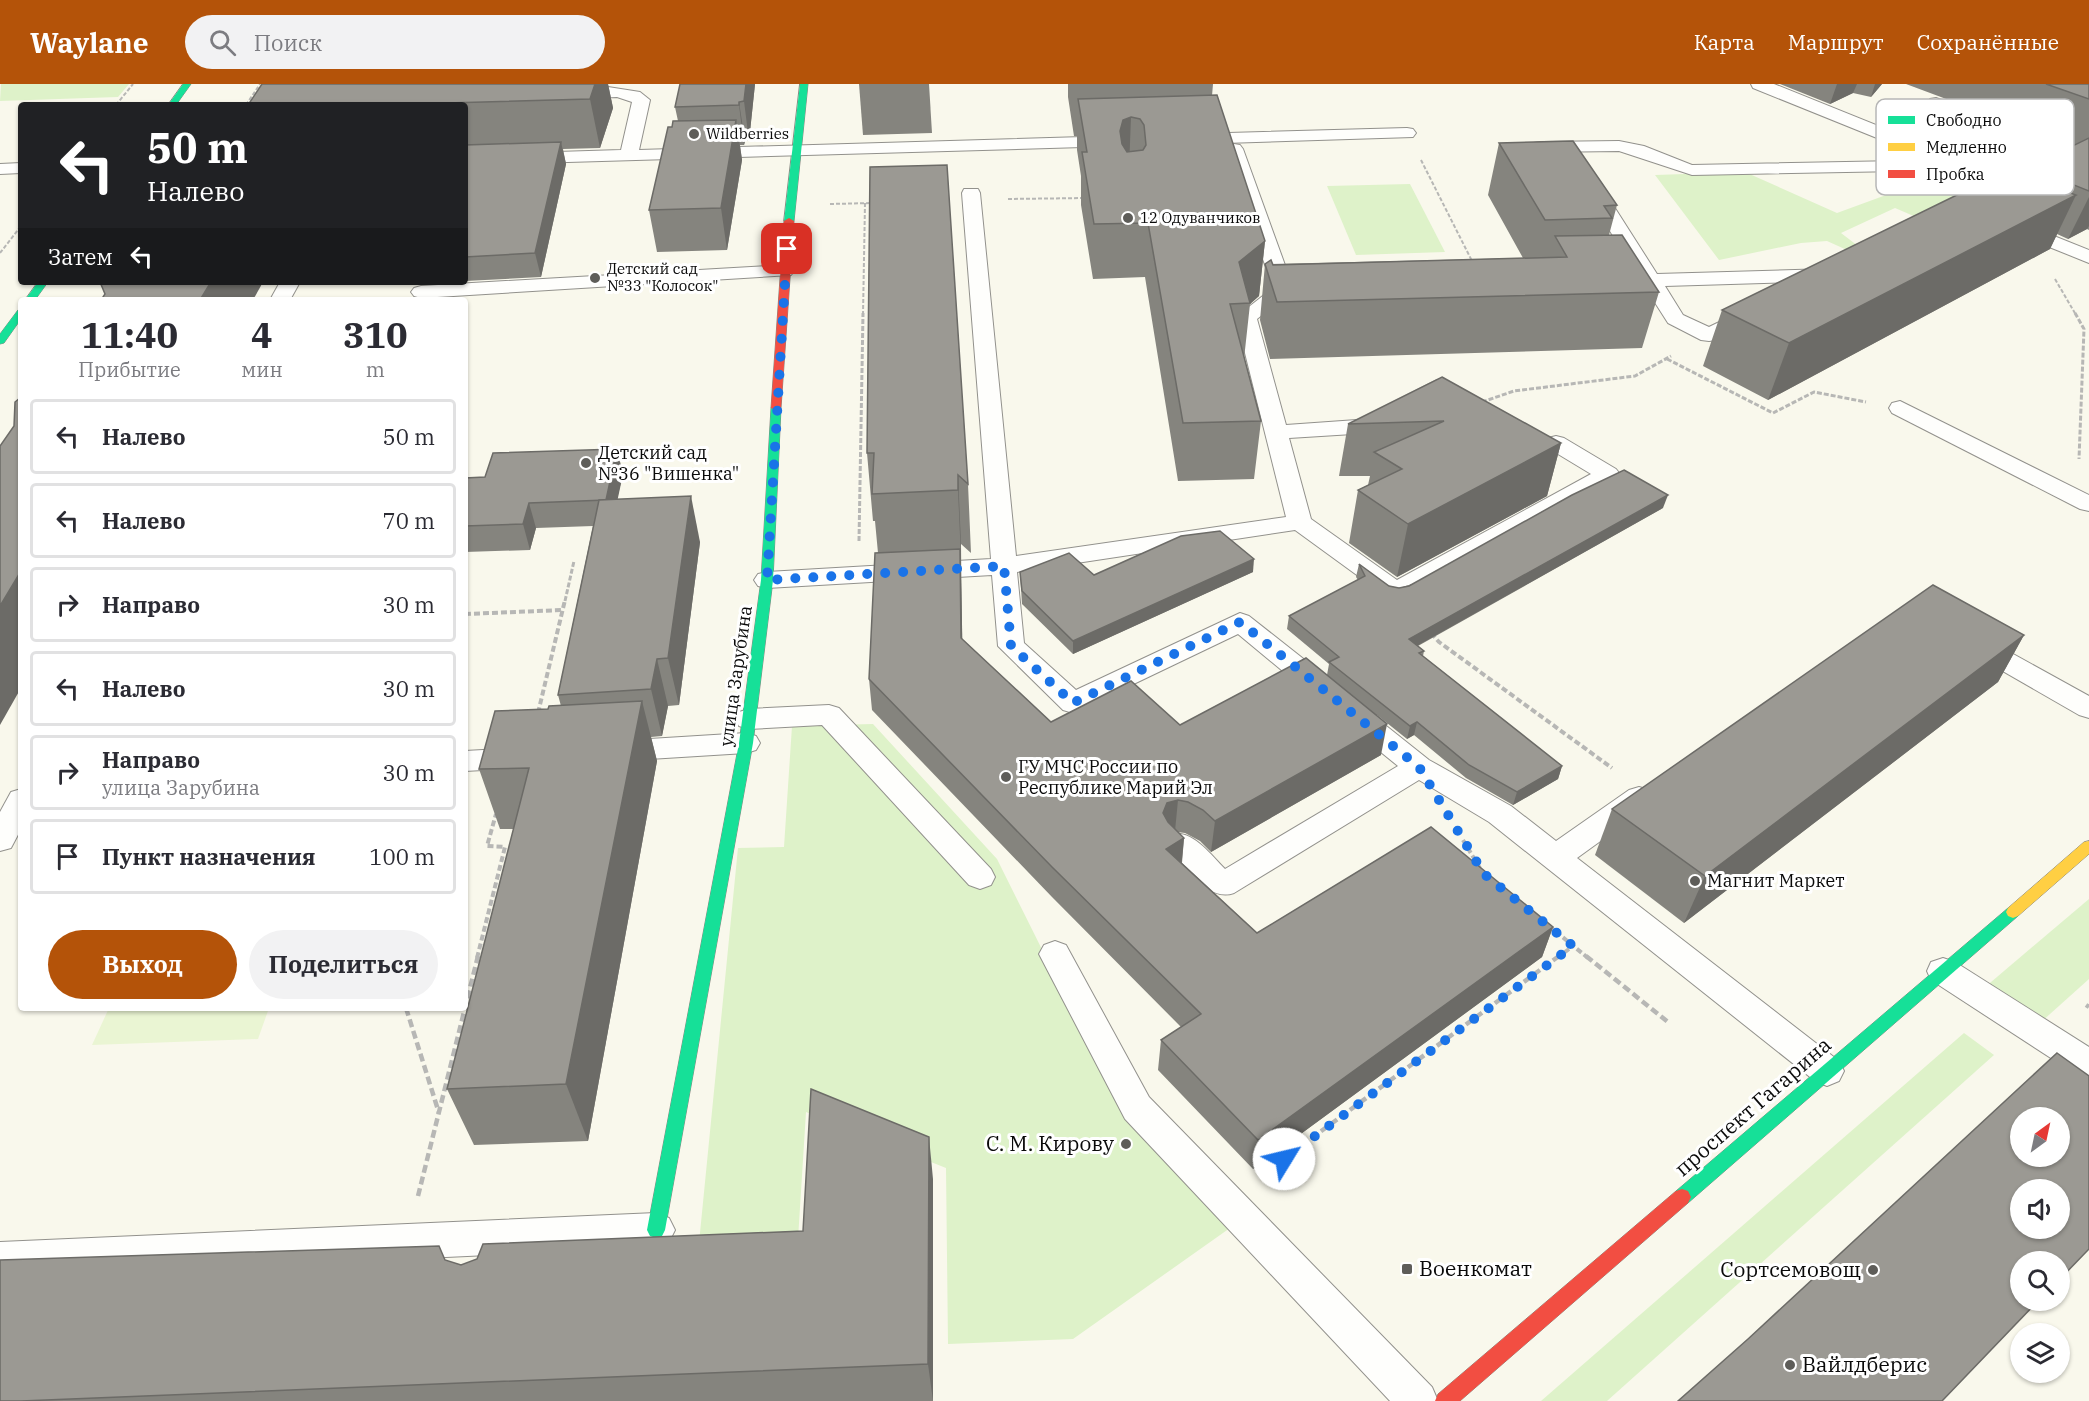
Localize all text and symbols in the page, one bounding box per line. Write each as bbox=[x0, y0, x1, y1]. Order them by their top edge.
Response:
search box bbox=[185, 15, 605, 69]
text: Waylane bbox=[30, 24, 149, 61]
icon: search bbox=[206, 26, 239, 59]
text: Поиск bbox=[254, 28, 322, 57]
text: Карта bbox=[1694, 28, 1755, 56]
text: Маршрут bbox=[1788, 28, 1884, 56]
text: Сохранённые bbox=[1917, 28, 2059, 56]
legend bbox=[1876, 99, 2074, 195]
text: Свободно bbox=[1926, 110, 2002, 130]
text: 50 m bbox=[147, 120, 248, 175]
place label: Wildberries bbox=[706, 124, 789, 143]
icon: left bbox=[48, 126, 126, 204]
marker: Wildberries bbox=[687, 127, 701, 141]
text: Медленно bbox=[1926, 137, 2007, 157]
text: Пробка bbox=[1926, 164, 1985, 184]
text: Налево bbox=[147, 173, 244, 208]
place label: 12 Одуванчиков bbox=[1140, 208, 1260, 227]
marker: 12 Одуванчиков bbox=[1121, 211, 1135, 225]
pin bbox=[761, 223, 812, 274]
icon: arrive bbox=[770, 232, 803, 265]
icon: left bbox=[125, 240, 158, 273]
text: Затем bbox=[48, 242, 113, 271]
place label: Детский сад №33 "Колосок" bbox=[607, 259, 718, 295]
marker: Детский сад №33 "Колосок" bbox=[588, 271, 602, 285]
text: 11:40 bbox=[81, 311, 178, 358]
text: 4 bbox=[251, 311, 273, 358]
text: 310 bbox=[343, 311, 408, 358]
text: Прибытие bbox=[78, 356, 181, 383]
text: мин bbox=[241, 356, 283, 383]
text: m bbox=[366, 356, 385, 383]
icon: left bbox=[51, 420, 84, 453]
text: Налево bbox=[102, 422, 186, 451]
text: 50 m bbox=[383, 422, 435, 451]
place label: Детский сад №36 "Вишенка" bbox=[598, 441, 739, 485]
marker: Детский сад №36 "Вишенка" bbox=[579, 456, 593, 470]
icon: left bbox=[51, 504, 84, 537]
text: Налево bbox=[102, 506, 186, 535]
text: 70 m bbox=[383, 506, 435, 535]
icon: right bbox=[51, 588, 84, 621]
text: Направо bbox=[102, 590, 200, 619]
text: 30 m bbox=[383, 590, 435, 619]
street label: улица Зарубина bbox=[714, 604, 757, 748]
icon: left bbox=[51, 672, 84, 705]
text: Налево bbox=[102, 674, 186, 703]
text: 30 m bbox=[383, 674, 435, 703]
text: Направо bbox=[102, 745, 200, 774]
place label: ГУ МЧС России по Республике Марий Эл bbox=[1018, 755, 1213, 799]
icon: right bbox=[51, 756, 84, 789]
text: 30 m bbox=[383, 758, 435, 787]
marker: ГУ МЧС России по Республике Марий Эл bbox=[999, 770, 1013, 784]
text: улица Зарубина bbox=[102, 774, 260, 801]
icon: arrive bbox=[51, 840, 84, 873]
text: Пункт назначения bbox=[102, 842, 316, 871]
text: 100 m bbox=[369, 842, 435, 871]
place label: Магнит Маркет bbox=[1707, 869, 1845, 892]
marker: Магнит Маркет bbox=[1688, 874, 1702, 888]
button: Выход bbox=[48, 930, 237, 999]
button: Поделиться bbox=[249, 930, 438, 999]
street label: проспект Гагарина bbox=[1668, 1030, 1837, 1182]
north arrow bbox=[2010, 1107, 2070, 1167]
map controls bbox=[2010, 1107, 2070, 1383]
position arrow bbox=[1252, 1127, 1316, 1191]
place label: С. М. Кирову bbox=[986, 1129, 1115, 1157]
marker: С. М. Кирову bbox=[1119, 1137, 1133, 1151]
button: sound bbox=[2010, 1179, 2070, 1239]
button: search bbox=[2010, 1251, 2070, 1311]
place label: Военкомат bbox=[1419, 1254, 1532, 1282]
place label: Сортсемовощ bbox=[1720, 1255, 1861, 1283]
marker: Военкомат bbox=[1400, 1262, 1414, 1276]
marker: Сортсемовощ bbox=[1866, 1263, 1880, 1277]
button: layers bbox=[2010, 1323, 2070, 1383]
place label: Вайлдберис bbox=[1802, 1350, 1927, 1378]
marker: Вайлдберис bbox=[1783, 1358, 1797, 1372]

